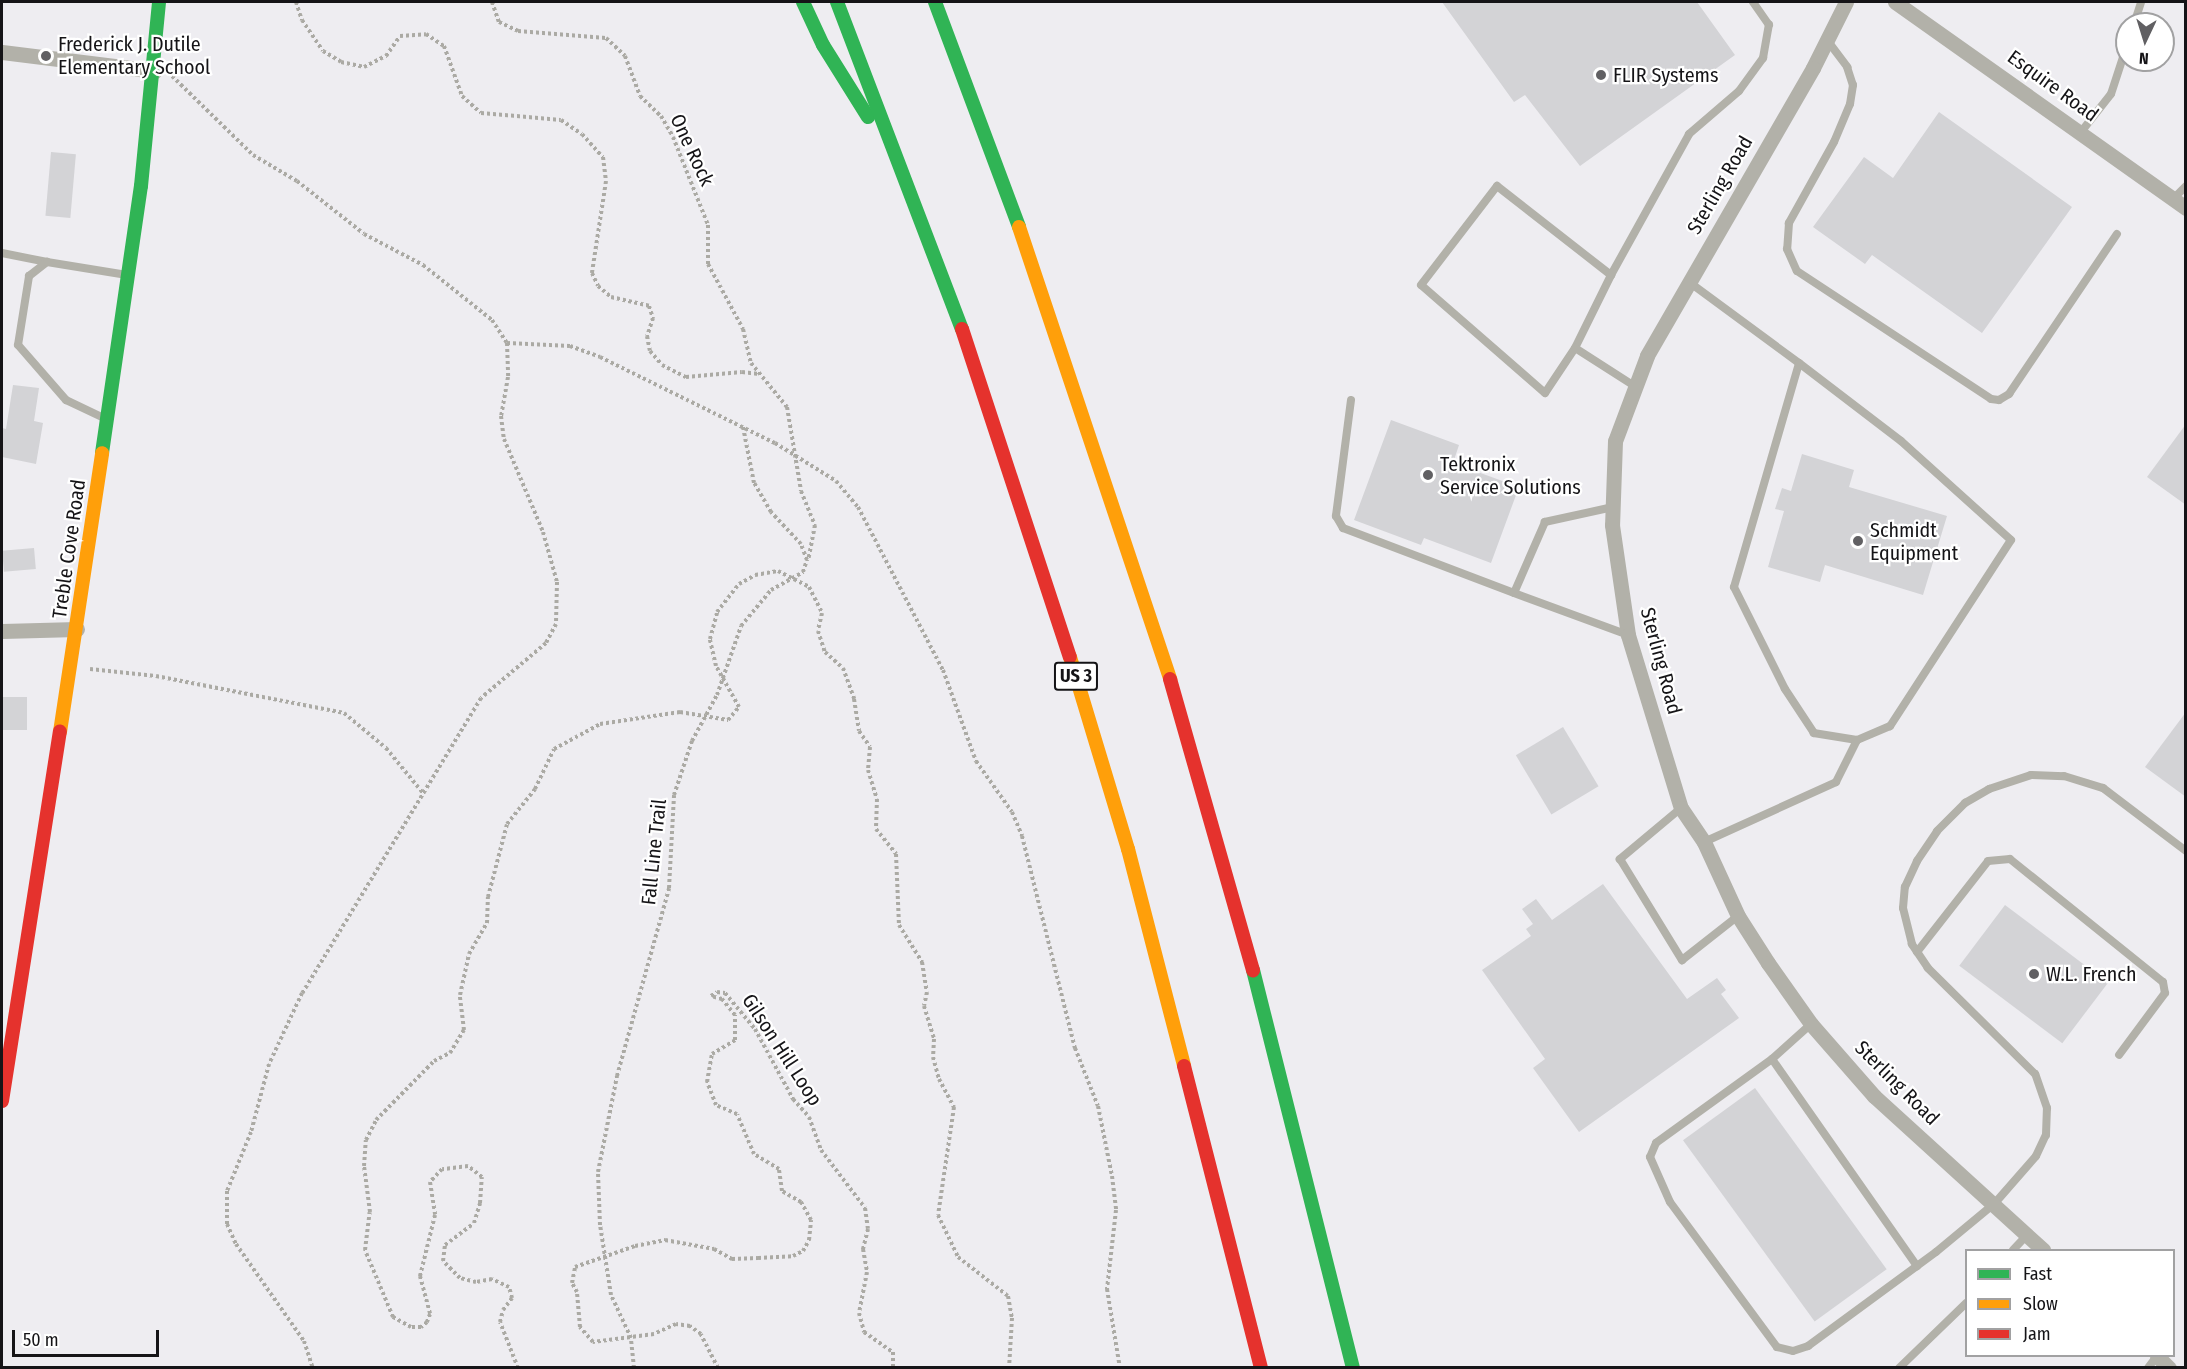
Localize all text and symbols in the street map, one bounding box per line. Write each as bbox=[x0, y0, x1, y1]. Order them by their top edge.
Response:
north arrow bbox=[2115, 12, 2175, 72]
place label: Frederick J. Dutile Elementary School bbox=[58, 33, 210, 80]
street label: Esquire Road bbox=[2003, 45, 2103, 127]
marker: Frederick J. Dutile Elementary School bbox=[39, 49, 53, 63]
text: N bbox=[2138, 49, 2149, 68]
place label: FLIR Systems bbox=[1613, 63, 1719, 87]
marker: FLIR Systems bbox=[1594, 68, 1608, 82]
street label: One Rock bbox=[665, 110, 719, 190]
street label: Sterling Road bbox=[1682, 132, 1758, 238]
place label: Tektronix Service Solutions bbox=[1440, 452, 1581, 499]
marker: Tektronix Service Solutions bbox=[1421, 468, 1435, 482]
street label: Treble Cove Road bbox=[47, 478, 91, 620]
place label: Schmidt Equipment bbox=[1870, 518, 1958, 565]
marker: Schmidt Equipment bbox=[1851, 534, 1865, 548]
street label: Sterling Road bbox=[1635, 605, 1687, 717]
road number: US 3 bbox=[1054, 661, 1098, 691]
street label: Fall Line Trail bbox=[636, 798, 672, 906]
place label: W.L. French bbox=[2046, 962, 2136, 986]
marker: W.L. French bbox=[2027, 967, 2041, 981]
street label: Gilson Hill Loop bbox=[737, 990, 827, 1110]
street label: Sterling Road bbox=[1850, 1036, 1944, 1130]
legend bbox=[1965, 1249, 2175, 1357]
text: Fast bbox=[2023, 1263, 2052, 1285]
text: Slow bbox=[2023, 1293, 2058, 1315]
scale bar bbox=[15, 1318, 162, 1356]
text: Jam bbox=[2023, 1323, 2051, 1345]
text: 50 m bbox=[23, 1329, 59, 1351]

